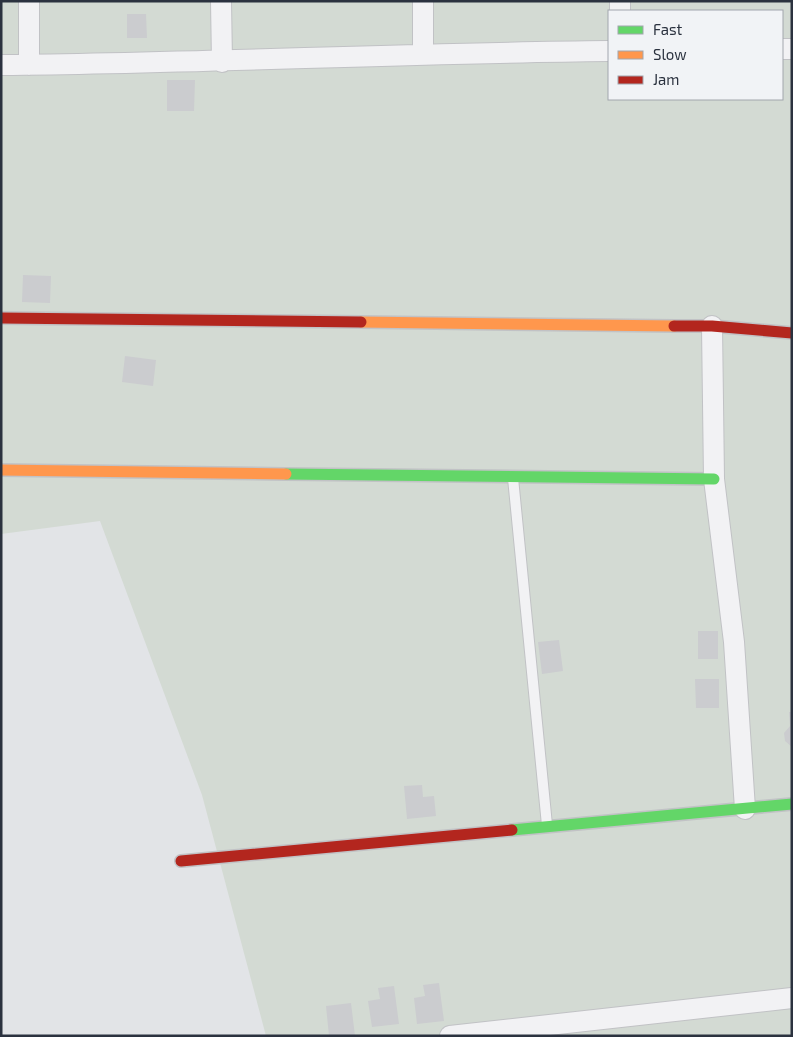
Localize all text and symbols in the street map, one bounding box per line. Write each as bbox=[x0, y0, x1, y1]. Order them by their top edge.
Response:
legend bbox=[608, 10, 783, 100]
text: Fast bbox=[653, 20, 683, 38]
text: Slow bbox=[653, 45, 687, 63]
text: Jam bbox=[653, 70, 679, 88]

